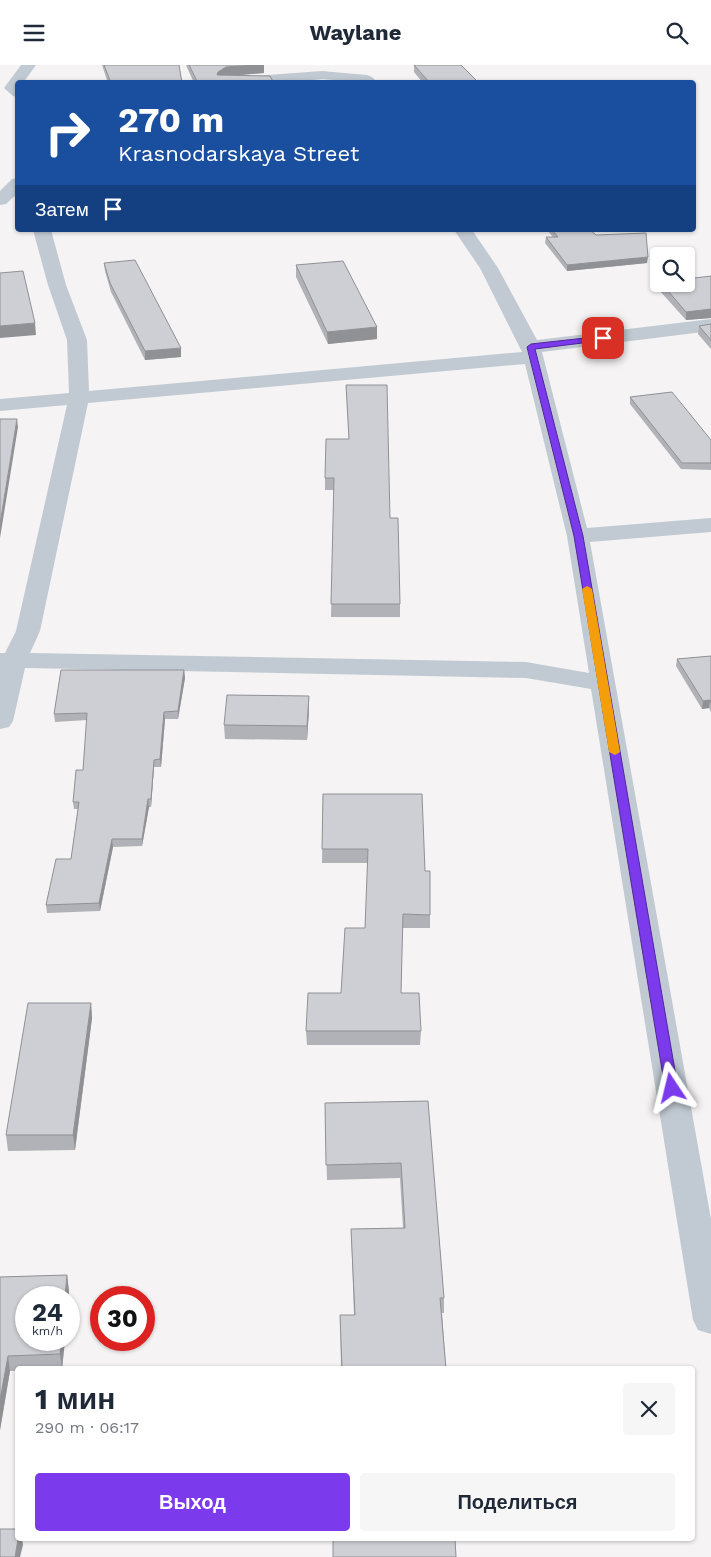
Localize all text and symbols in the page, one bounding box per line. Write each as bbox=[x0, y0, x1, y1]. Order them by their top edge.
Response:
icon: menu bbox=[20, 19, 48, 47]
icon: search bbox=[663, 19, 691, 47]
text: Waylane bbox=[310, 20, 401, 45]
text: 270 m bbox=[118, 99, 224, 141]
icon: right bbox=[35, 100, 100, 165]
text: Krasnodarskaya Street bbox=[118, 141, 359, 166]
icon: arrive bbox=[99, 195, 127, 223]
text: Затем bbox=[35, 198, 89, 221]
map controls bbox=[650, 247, 695, 292]
button: search bbox=[650, 247, 695, 292]
pin bbox=[582, 317, 624, 359]
icon: arrive bbox=[589, 324, 617, 352]
position arrow bbox=[645, 1061, 697, 1113]
speed limit sign: 30 bbox=[90, 1286, 155, 1351]
text: 24 bbox=[32, 1298, 63, 1327]
text: km/h bbox=[32, 1324, 63, 1338]
text: 1 мин bbox=[35, 1381, 115, 1416]
button: close bbox=[623, 1383, 675, 1435]
text: 290 m · 06:17 bbox=[35, 1418, 139, 1437]
button: Выход bbox=[35, 1473, 350, 1531]
button: Поделиться bbox=[360, 1473, 675, 1531]

